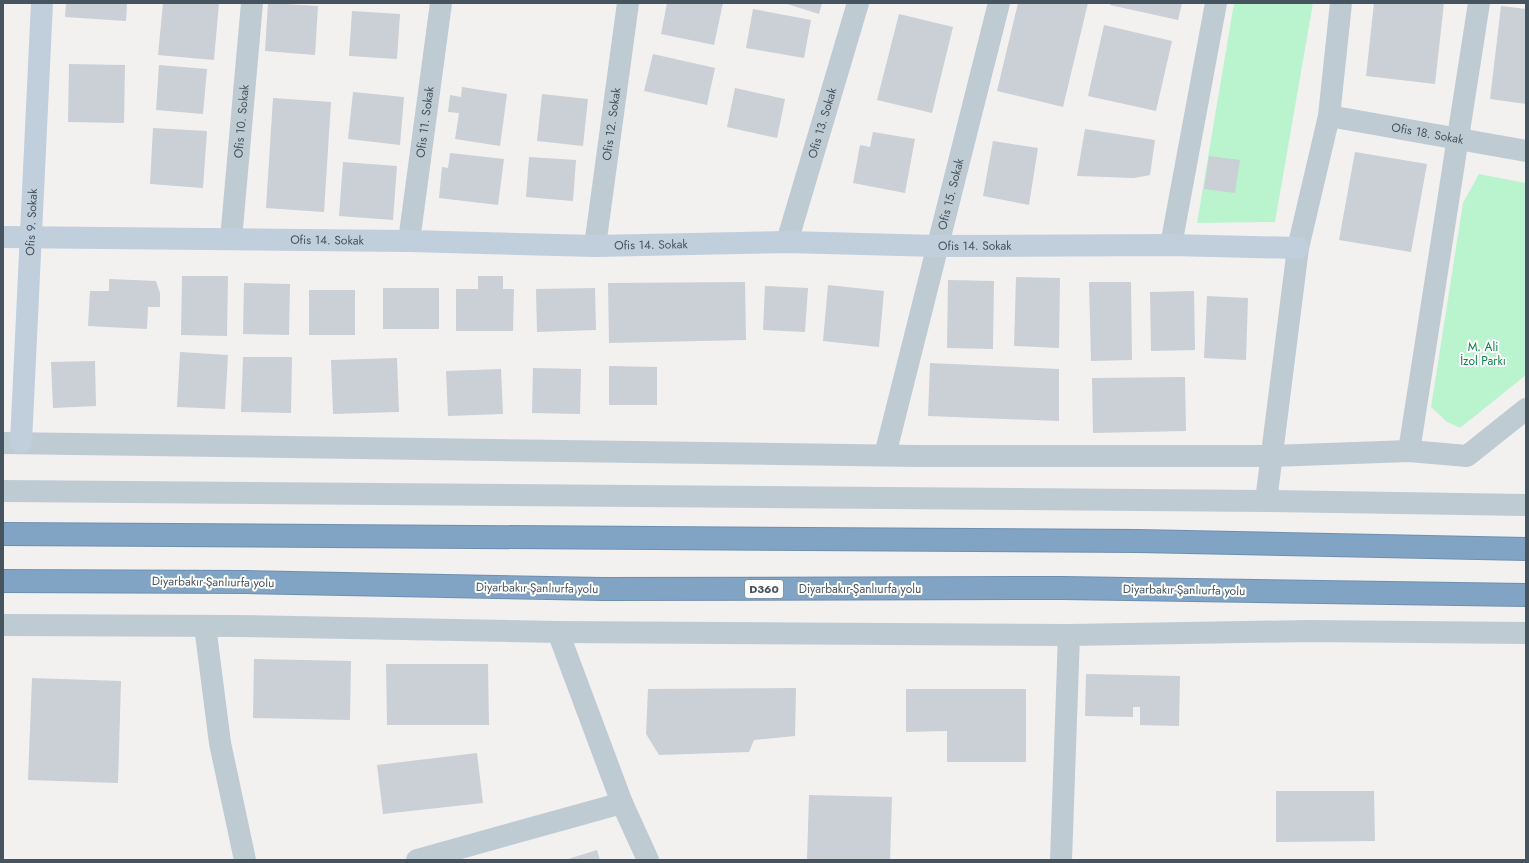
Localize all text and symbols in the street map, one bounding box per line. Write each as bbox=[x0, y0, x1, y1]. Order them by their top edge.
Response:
street label: Ofis 10. Sokak bbox=[229, 83, 254, 159]
street label: Ofis 11. Sokak bbox=[411, 84, 439, 159]
street label: Ofis 13. Sokak bbox=[803, 85, 842, 161]
street label: Ofis 12. Sokak bbox=[598, 86, 626, 162]
street label: Ofis 18. Sokak bbox=[1390, 118, 1466, 149]
street label: Ofis 15. Sokak bbox=[933, 156, 969, 232]
street label: Ofis 9. Sokak bbox=[21, 188, 42, 256]
street label: Ofis 14. Sokak bbox=[290, 231, 365, 250]
street label: Ofis 14. Sokak bbox=[614, 235, 689, 255]
street label: Ofis 14. Sokak bbox=[938, 237, 1012, 255]
park label: M. Ali İzol Parkı bbox=[1460, 338, 1506, 370]
street label: Diyarbakır-Şanlıurfa yolu bbox=[152, 572, 274, 592]
street label: Diyarbakır-Şanlıurfa yolu bbox=[476, 578, 598, 598]
road number: D360 bbox=[745, 580, 783, 598]
street label: Diyarbakır-Şanlıurfa yolu bbox=[799, 580, 921, 598]
street label: Diyarbakır-Şanlıurfa yolu bbox=[1123, 580, 1245, 600]

